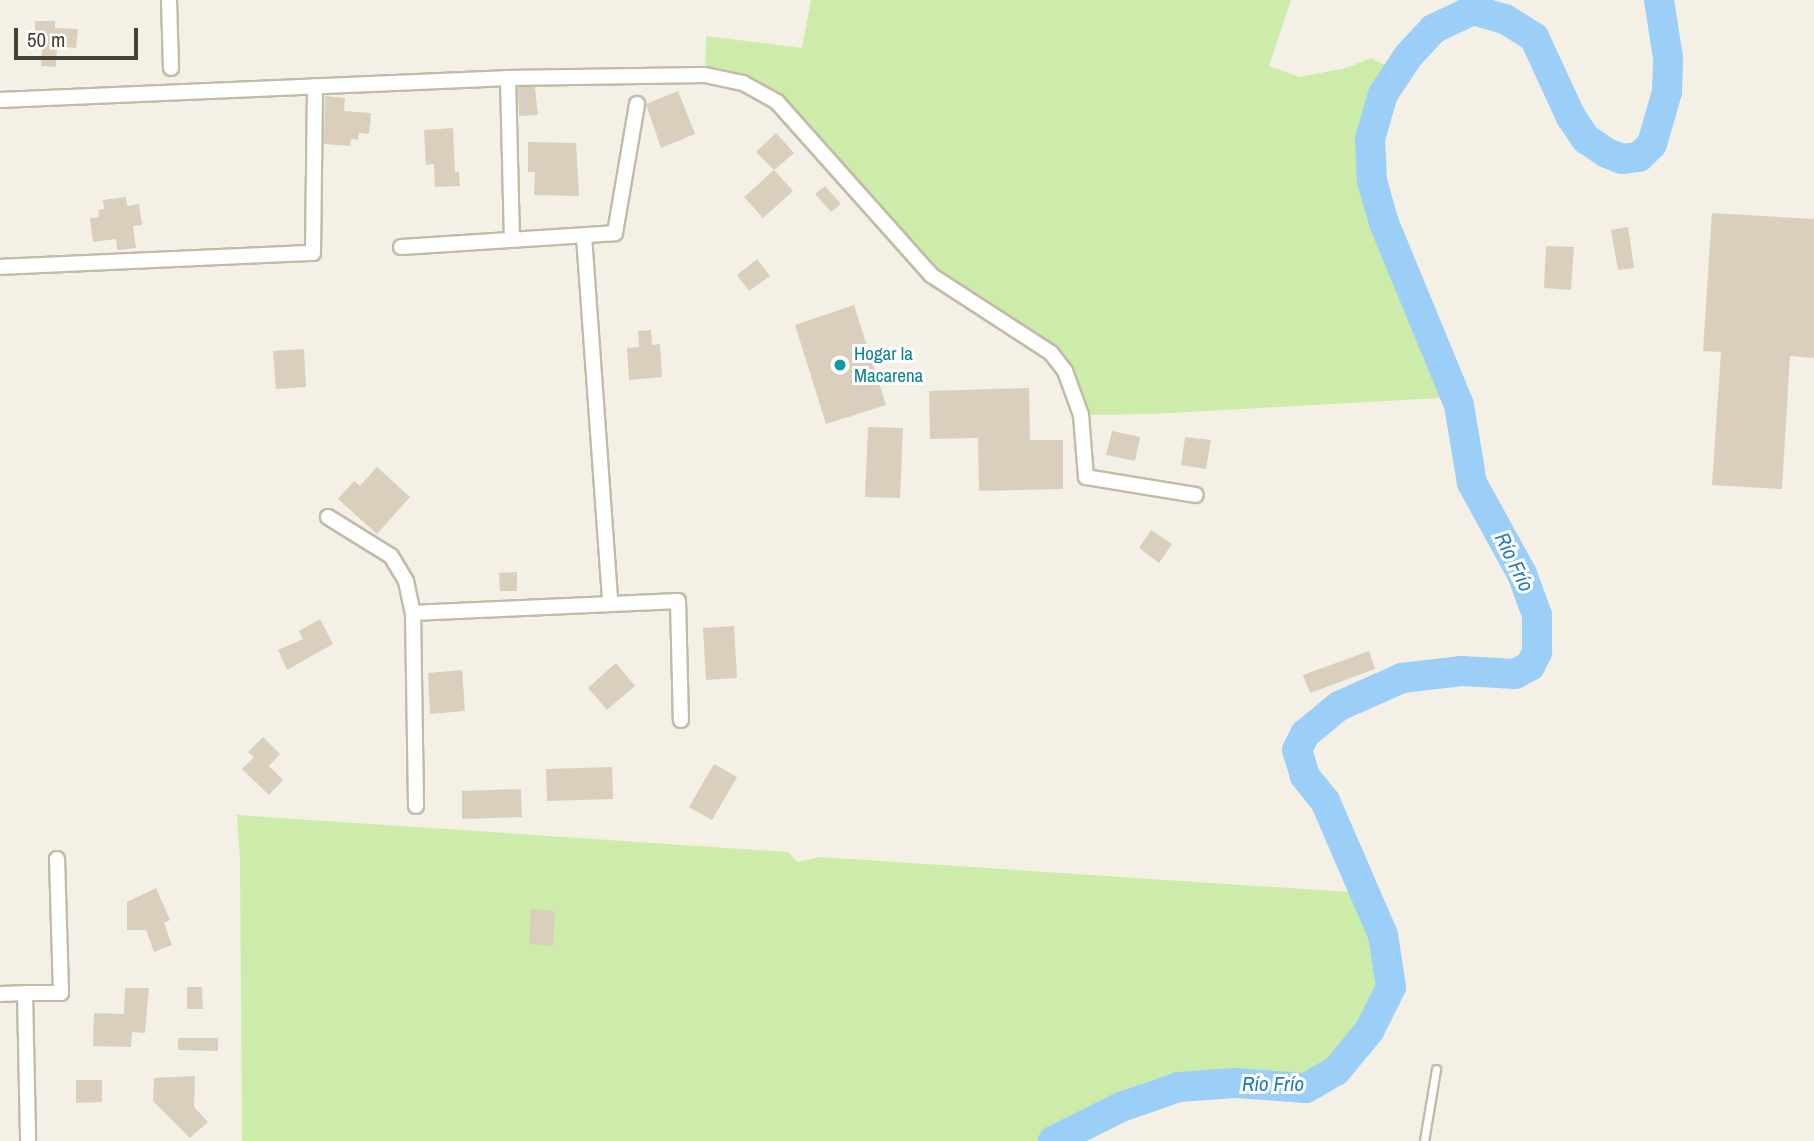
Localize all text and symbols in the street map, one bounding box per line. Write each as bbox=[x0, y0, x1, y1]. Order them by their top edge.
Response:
scale bar bbox=[18, 14, 142, 58]
text: 50 m bbox=[27, 25, 65, 54]
place label: Hogar la Macarena bbox=[854, 343, 923, 387]
marker: Hogar la Macarena bbox=[832, 357, 848, 373]
water label: Río Frío bbox=[1489, 529, 1539, 595]
water label: Río Frío bbox=[1242, 1071, 1304, 1097]

